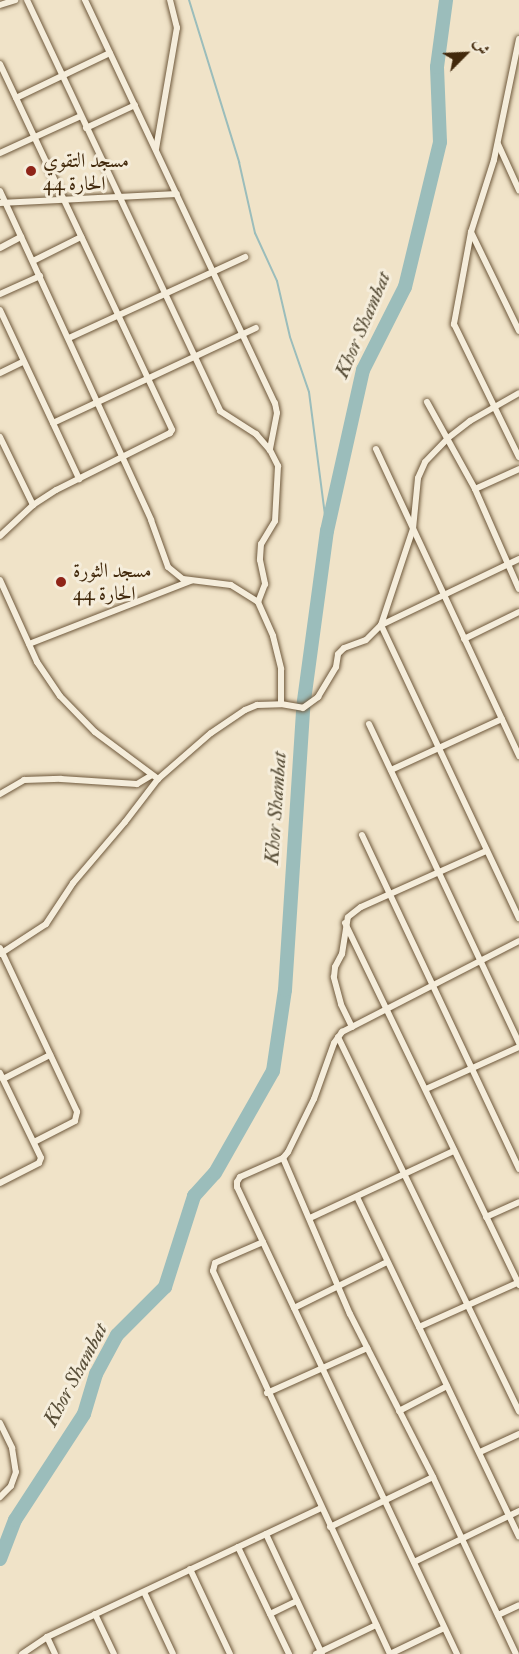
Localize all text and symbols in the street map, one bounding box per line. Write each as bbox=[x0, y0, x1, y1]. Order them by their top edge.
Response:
north arrow bbox=[435, 24, 495, 84]
text: ش bbox=[469, 35, 494, 58]
place label: مسجد التقوي الحارة 44 bbox=[43, 148, 129, 195]
marker: مسجد التقوي الحارة 44 bbox=[24, 164, 38, 178]
water label: Khor Shambat bbox=[329, 268, 397, 382]
place label: مسجد الثورة الحارة 44 bbox=[73, 558, 151, 605]
marker: مسجد الثورة الحارة 44 bbox=[54, 575, 68, 589]
water label: Khor Shambat bbox=[259, 751, 293, 865]
water label: Khor Shambat bbox=[38, 1319, 114, 1431]

